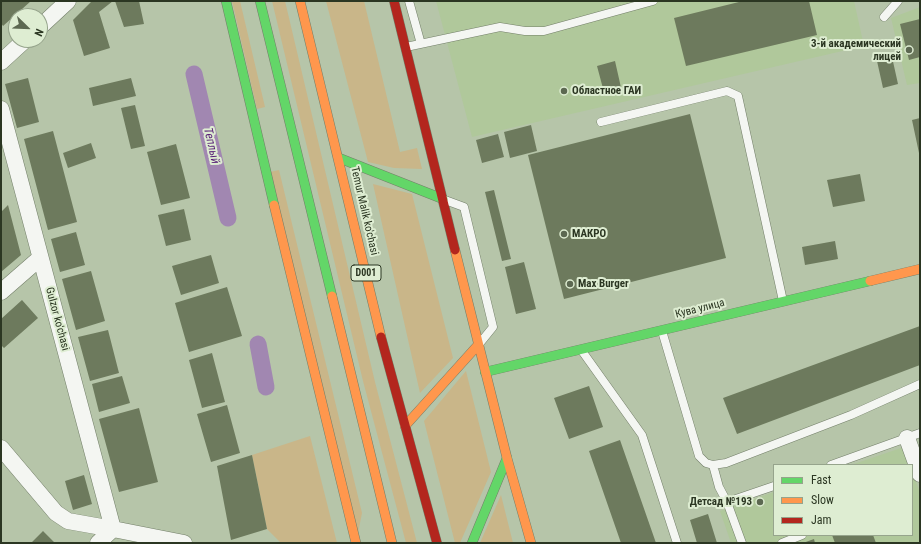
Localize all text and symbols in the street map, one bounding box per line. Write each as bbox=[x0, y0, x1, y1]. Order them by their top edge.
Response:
north arrow bbox=[8, 8, 48, 48]
text: N bbox=[31, 27, 46, 38]
place label: 3-й академический лицей bbox=[811, 37, 901, 63]
marker: 3-й академический лицей bbox=[904, 45, 914, 55]
place label: Областное ГАИ bbox=[572, 84, 641, 98]
marker: Областное ГАИ bbox=[559, 86, 569, 96]
water label: Теплый bbox=[200, 126, 222, 166]
street label: Temur Malik ko'chasi bbox=[347, 165, 381, 257]
place label: МАКРО bbox=[572, 227, 606, 241]
marker: МАКРО bbox=[559, 229, 569, 239]
road number: D001 bbox=[351, 265, 381, 281]
place label: Max Burger bbox=[578, 277, 629, 291]
marker: Max Burger bbox=[565, 279, 575, 289]
street label: Gulzor ko'chasi bbox=[42, 286, 72, 352]
street label: Кува улица bbox=[674, 296, 726, 322]
legend bbox=[773, 464, 913, 536]
text: Fast bbox=[811, 473, 831, 487]
text: Slow bbox=[811, 493, 834, 507]
place label: Детсад №193 bbox=[690, 495, 752, 509]
marker: Детсад №193 bbox=[755, 497, 765, 507]
text: Jam bbox=[811, 513, 832, 527]

